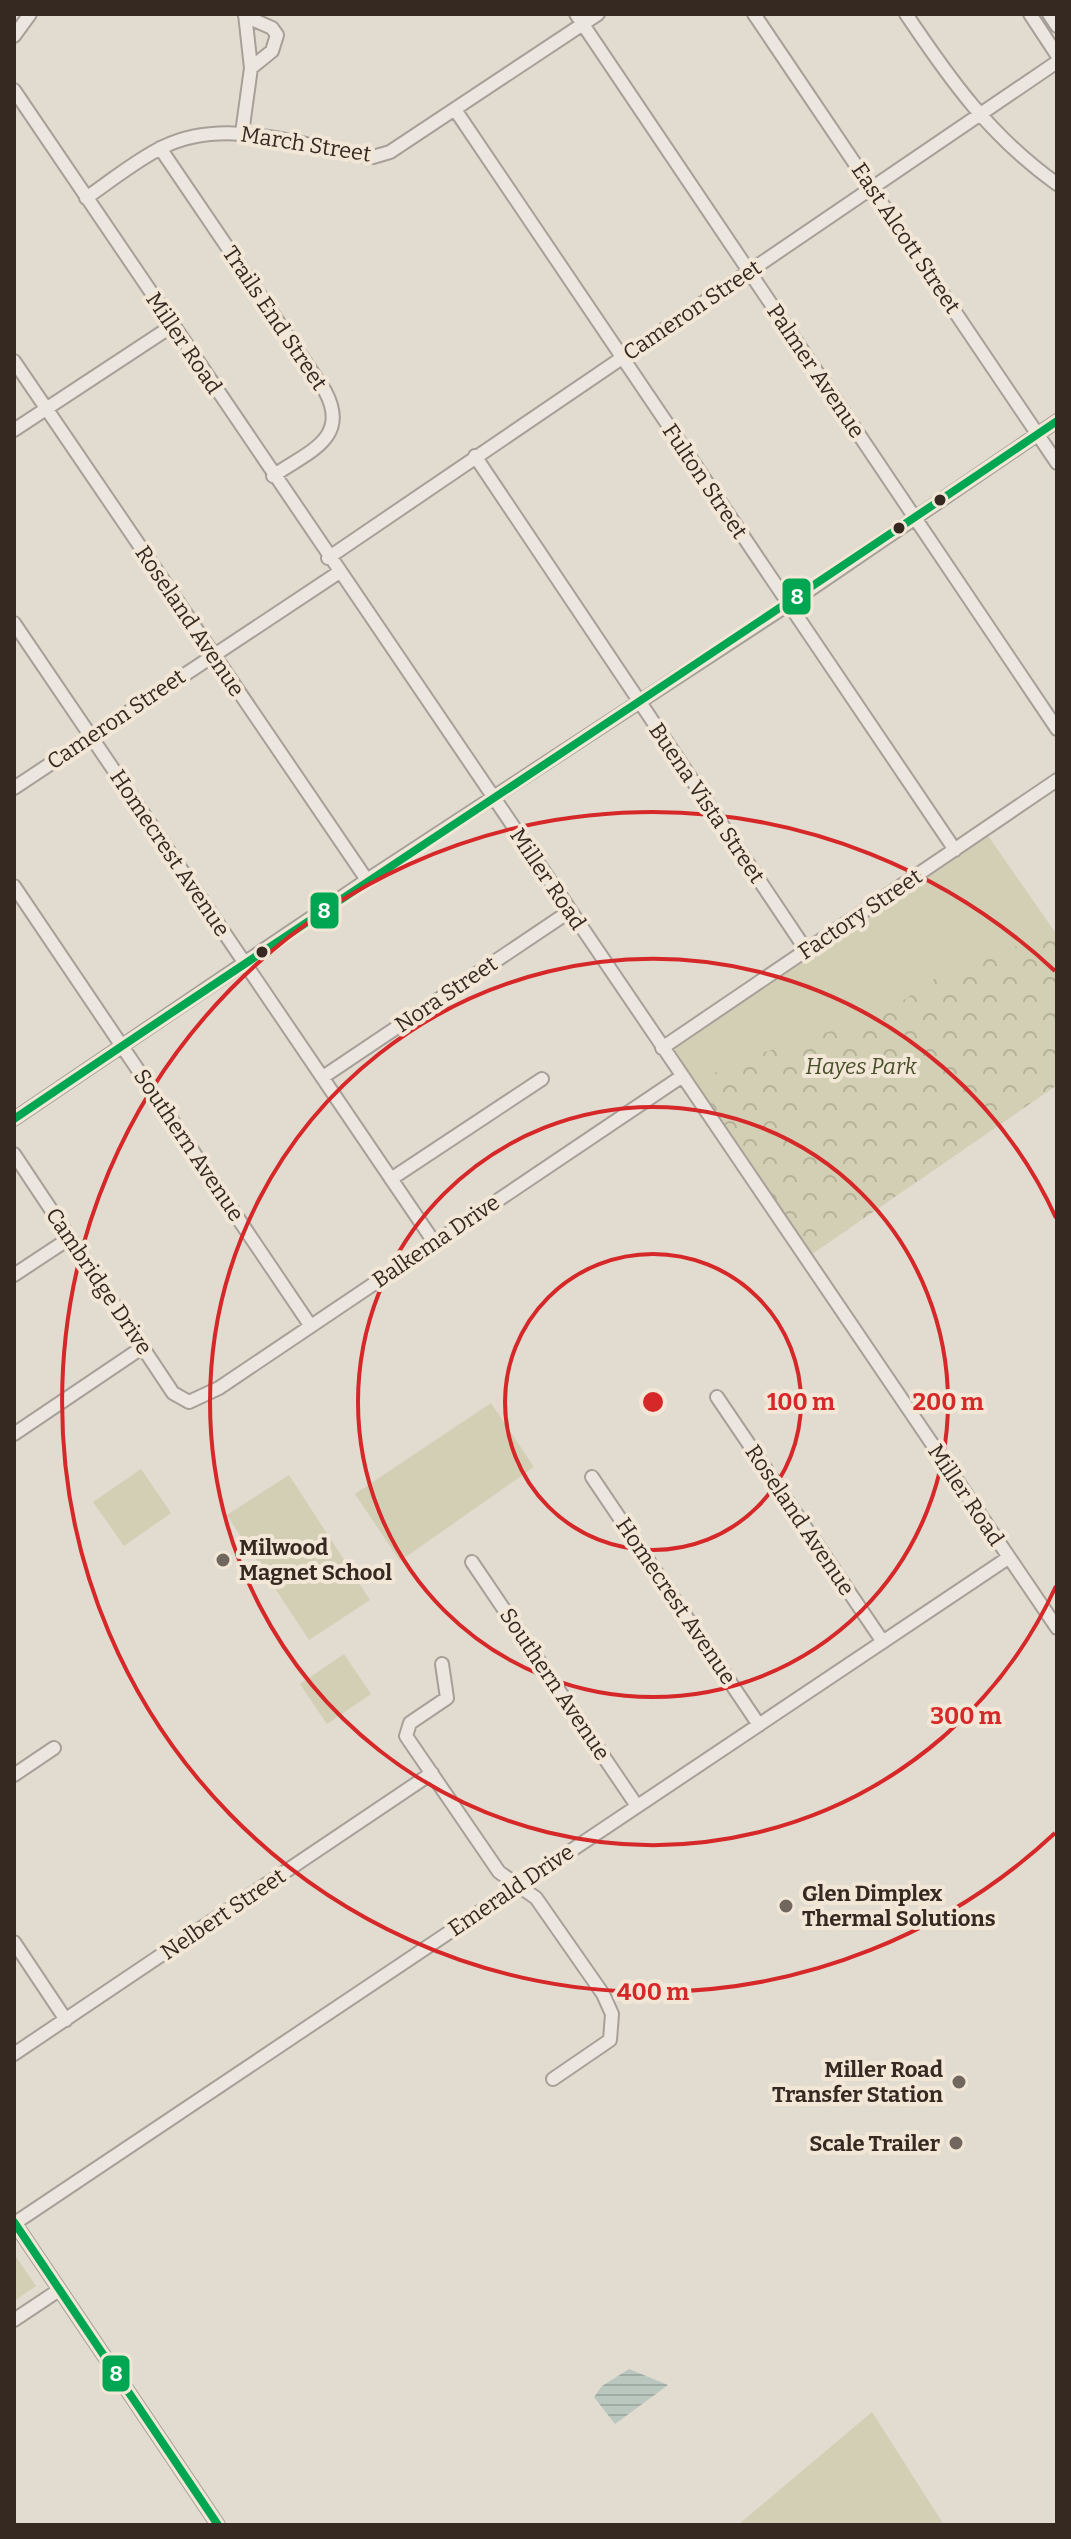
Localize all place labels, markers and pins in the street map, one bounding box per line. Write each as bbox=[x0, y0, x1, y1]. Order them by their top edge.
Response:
unlabelled marker bbox=[932, 492, 948, 508]
unlabelled marker bbox=[891, 520, 907, 536]
unlabelled marker bbox=[254, 944, 270, 960]
centre of rings bbox=[639, 1388, 667, 1416]
place label: Milwood Magnet School bbox=[239, 1534, 392, 1586]
marker: Milwood Magnet School bbox=[214, 1551, 232, 1569]
place label: Glen Dimplex Thermal Solutions bbox=[802, 1880, 996, 1932]
marker: Glen Dimplex Thermal Solutions bbox=[777, 1897, 795, 1915]
place label: Miller Road Transfer Station bbox=[772, 2056, 943, 2108]
marker: Miller Road Transfer Station bbox=[950, 2073, 968, 2091]
place label: Scale Trailer bbox=[809, 2130, 941, 2157]
marker: Scale Trailer bbox=[947, 2134, 965, 2152]

